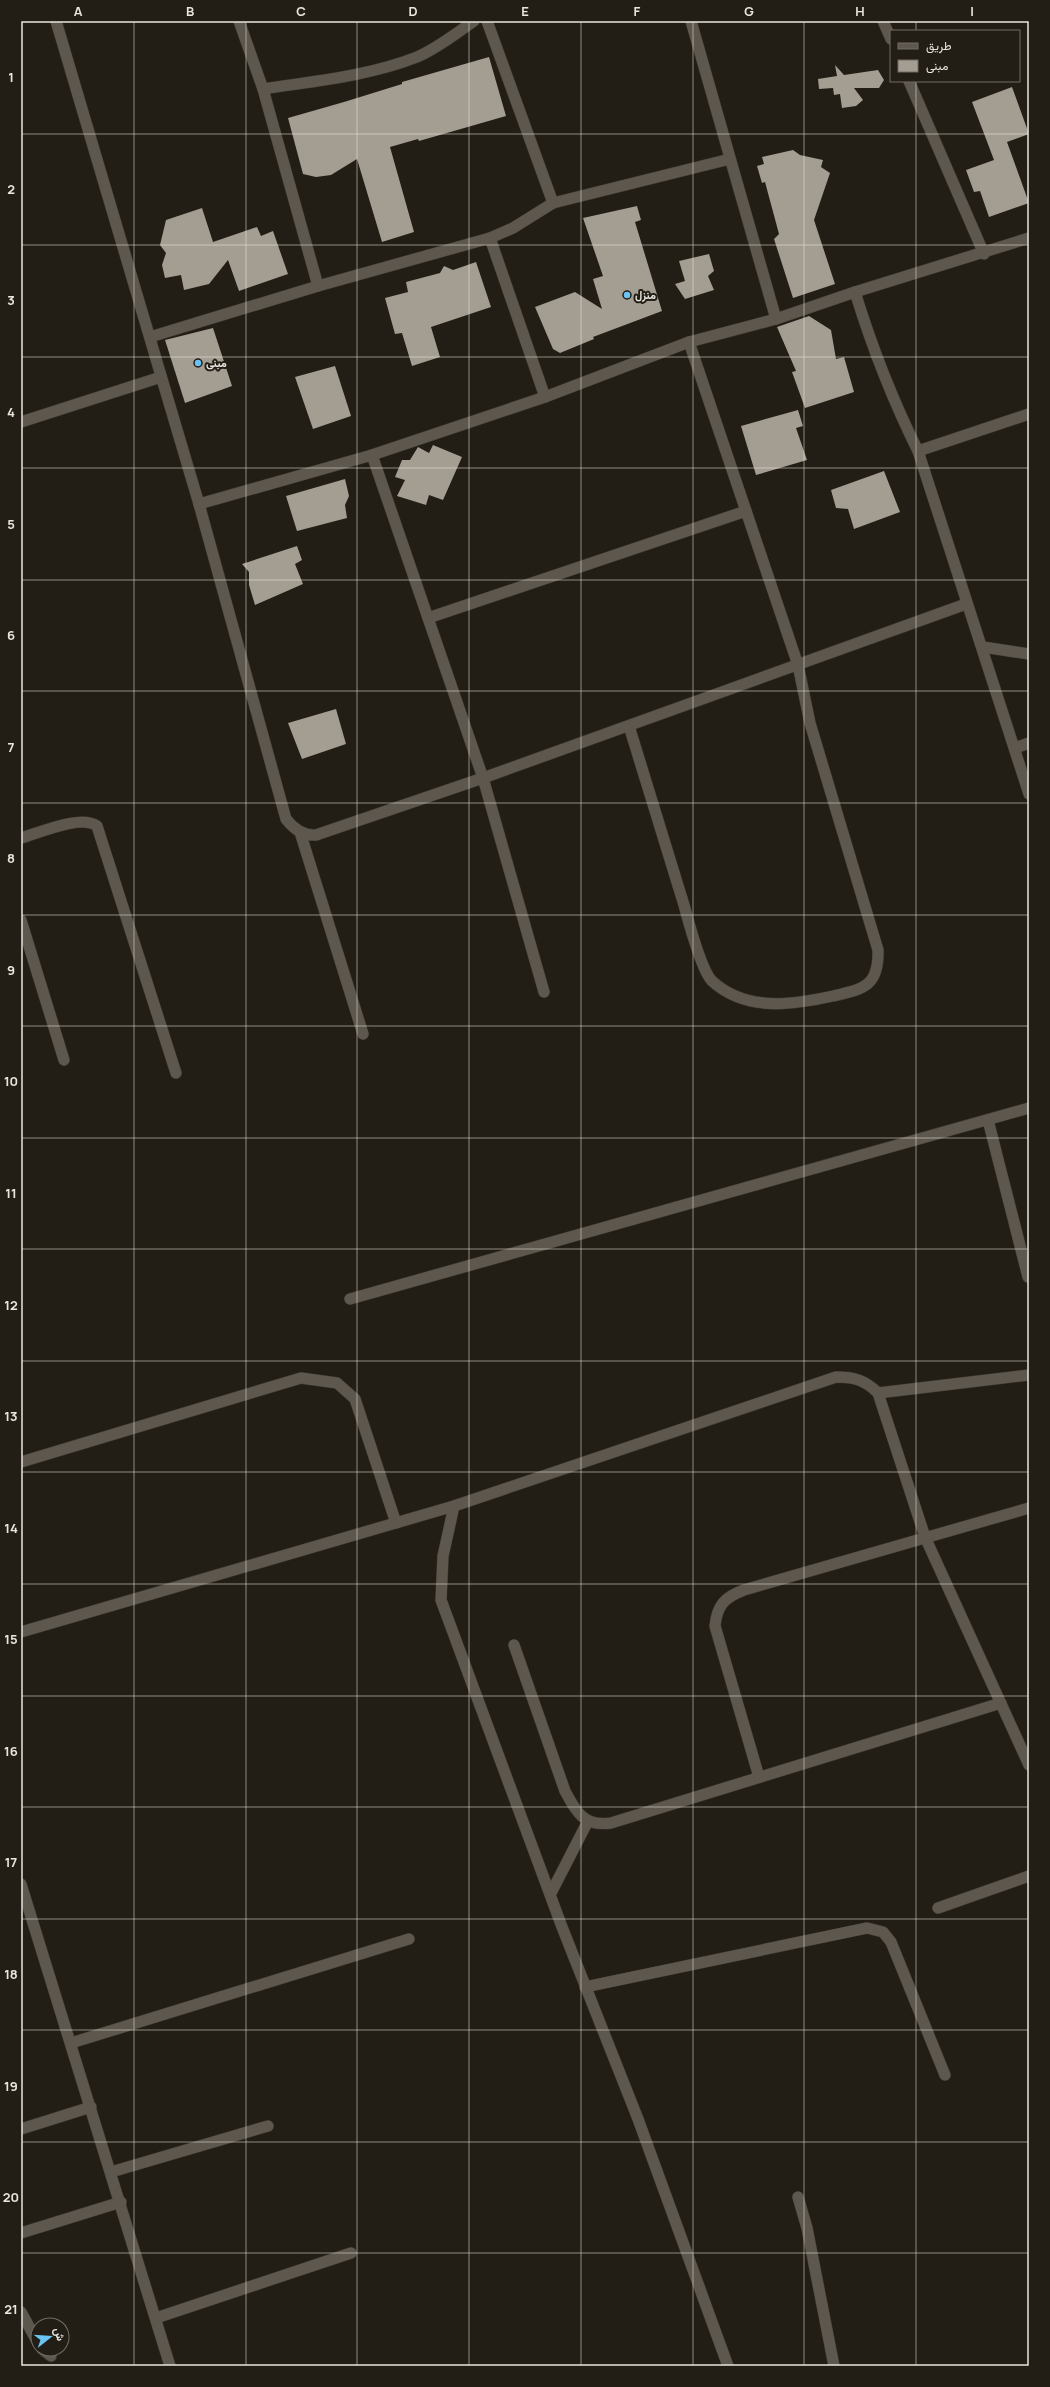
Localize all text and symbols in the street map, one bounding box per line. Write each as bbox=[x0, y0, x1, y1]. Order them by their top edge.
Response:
text: A bbox=[74, 2, 83, 20]
text: B bbox=[186, 2, 194, 20]
text: C bbox=[296, 2, 306, 20]
text: D bbox=[408, 2, 418, 20]
text: E bbox=[521, 2, 529, 20]
text: F bbox=[634, 2, 641, 20]
text: G bbox=[744, 2, 754, 20]
text: H bbox=[855, 2, 865, 20]
text: I bbox=[970, 2, 974, 20]
legend bbox=[890, 30, 1020, 82]
text: طريق bbox=[926, 37, 952, 54]
text: مبنى bbox=[926, 57, 948, 74]
text: 1 bbox=[8, 68, 14, 86]
text: 2 bbox=[7, 180, 15, 198]
place label: منزل bbox=[635, 287, 656, 302]
marker: منزل bbox=[622, 290, 632, 300]
text: 3 bbox=[7, 291, 15, 309]
place label: مبنى bbox=[206, 355, 227, 370]
marker: مبنى bbox=[193, 358, 203, 368]
text: 4 bbox=[7, 403, 15, 421]
text: 5 bbox=[7, 515, 15, 533]
text: 6 bbox=[7, 626, 15, 644]
text: 7 bbox=[8, 738, 15, 756]
text: 8 bbox=[7, 849, 15, 867]
text: 9 bbox=[7, 961, 15, 979]
text: 10 bbox=[4, 1072, 18, 1090]
text: 11 bbox=[5, 1184, 17, 1202]
text: 12 bbox=[4, 1296, 18, 1314]
text: 13 bbox=[4, 1407, 18, 1425]
text: 14 bbox=[4, 1519, 18, 1537]
text: 15 bbox=[4, 1630, 18, 1648]
text: 16 bbox=[4, 1742, 18, 1760]
text: 17 bbox=[5, 1853, 17, 1871]
text: 18 bbox=[4, 1965, 18, 1983]
text: 19 bbox=[4, 2077, 18, 2095]
text: 20 bbox=[3, 2188, 19, 2206]
text: 21 bbox=[4, 2300, 18, 2318]
north arrow bbox=[30, 2317, 70, 2357]
text: ش bbox=[51, 2325, 69, 2342]

